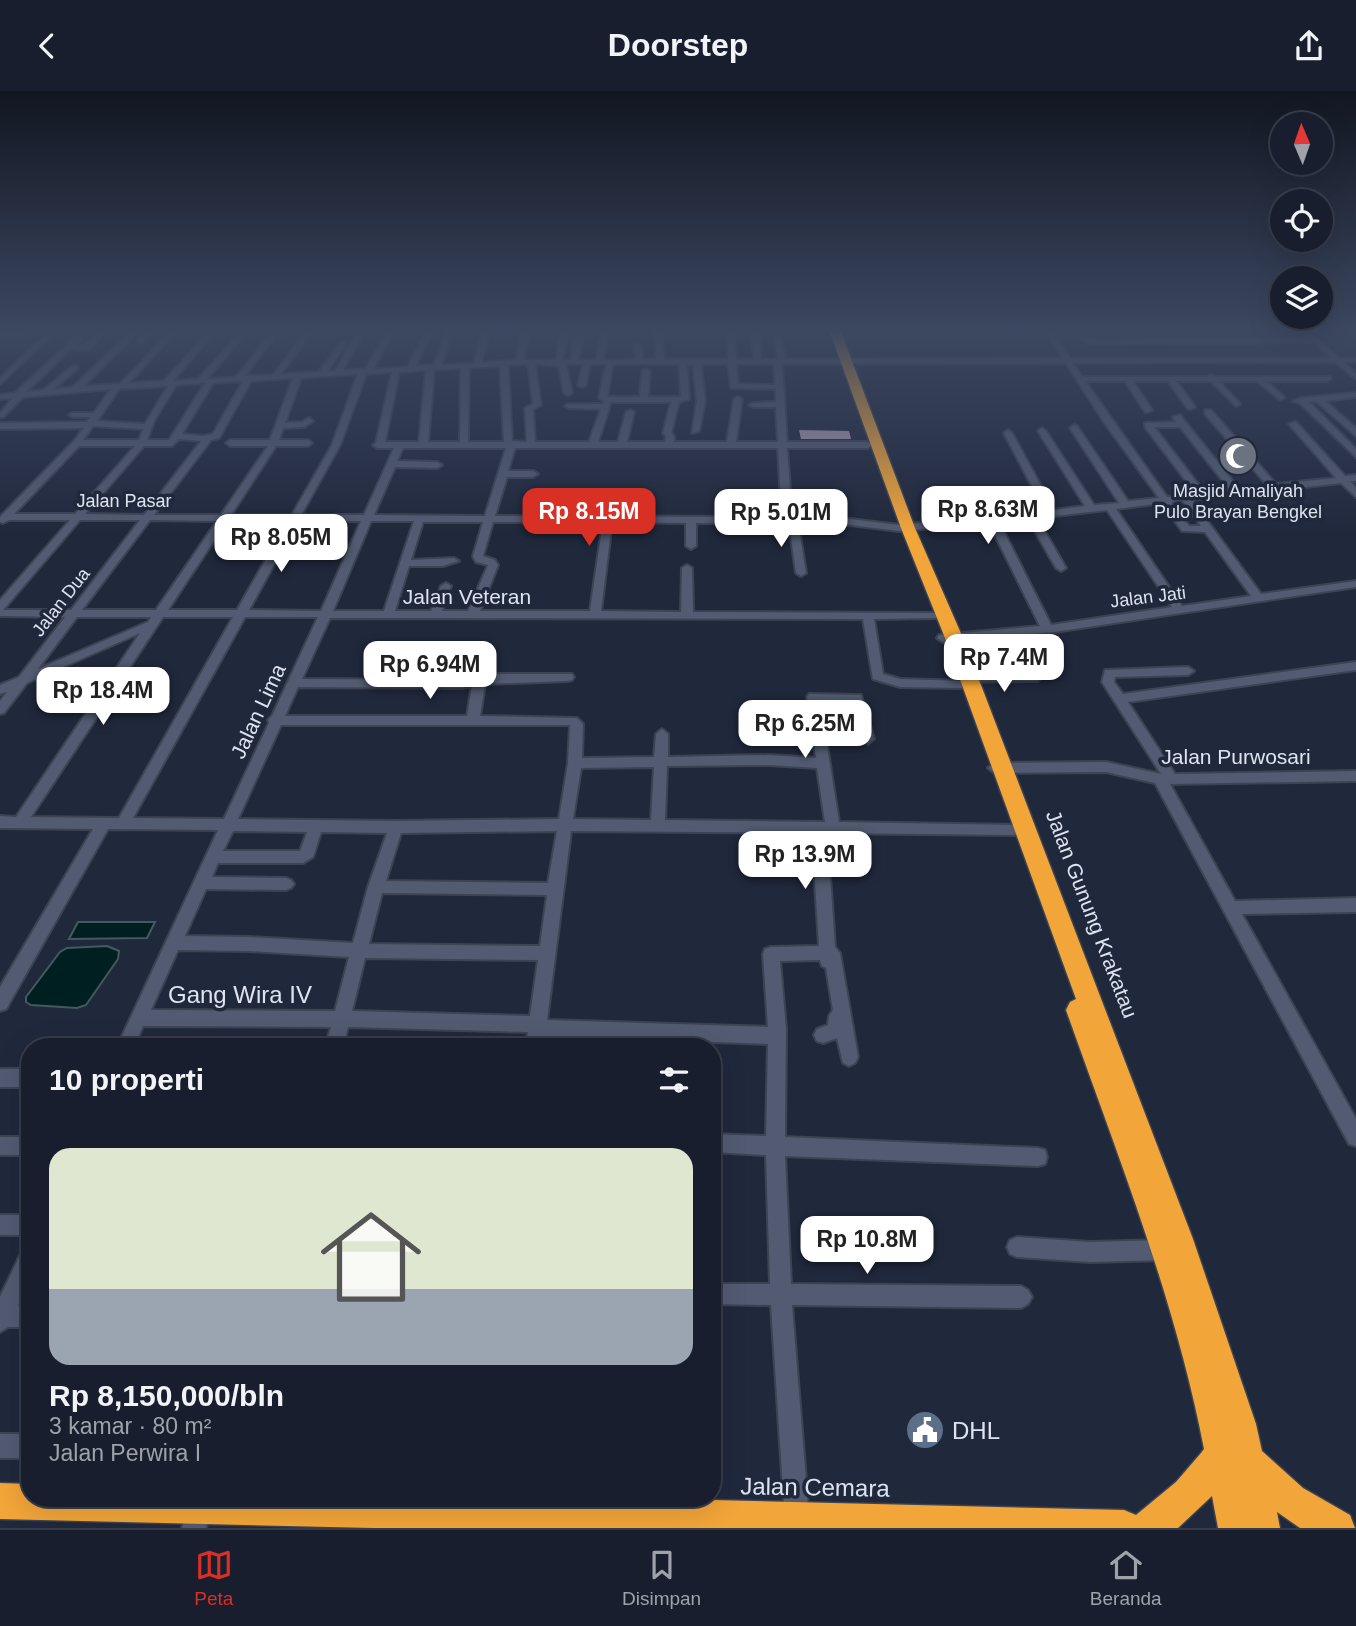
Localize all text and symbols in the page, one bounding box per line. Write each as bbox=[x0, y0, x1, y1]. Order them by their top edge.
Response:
icon: back bbox=[28, 27, 66, 65]
text: Doorstep bbox=[608, 27, 748, 63]
icon: share bbox=[1290, 27, 1328, 65]
north arrow bbox=[1270, 112, 1334, 175]
map controls bbox=[1270, 112, 1333, 329]
button: locate bbox=[1270, 189, 1333, 252]
button: layers bbox=[1270, 266, 1333, 329]
mosque icon: Masjid Amaliyah Pulo Brayan Bengkel bbox=[1217, 435, 1259, 477]
place label: Masjid Amaliyah Pulo Brayan Bengkel bbox=[1154, 481, 1322, 522]
pin: Rp 8.63M bbox=[916, 487, 1060, 546]
pin: Rp 8.15M bbox=[517, 489, 661, 548]
pin: Rp 5.01M bbox=[709, 489, 853, 549]
street label: Jalan Pasar bbox=[76, 491, 172, 511]
text: Rp 8.63M bbox=[938, 496, 1038, 522]
text: Rp 8.15M bbox=[539, 498, 639, 524]
text: Rp 5.01M bbox=[731, 499, 831, 525]
pin: Rp 8.05M bbox=[209, 515, 353, 574]
text: Rp 8.05M bbox=[231, 524, 331, 550]
street label: Jalan Dua bbox=[28, 563, 94, 640]
street label: Jalan Jati bbox=[1109, 582, 1187, 612]
street label: Jalan Veteran bbox=[403, 585, 531, 608]
pin: Rp 7.4M bbox=[939, 635, 1069, 694]
pin: Rp 6.94M bbox=[358, 641, 502, 701]
text: Rp 7.4M bbox=[960, 644, 1048, 670]
text: Rp 6.94M bbox=[380, 651, 480, 677]
street label: Jalan Lima bbox=[226, 660, 290, 762]
pin: Rp 18.4M bbox=[31, 667, 175, 727]
text: Rp 18.4M bbox=[53, 677, 153, 703]
pin: Rp 6.25M bbox=[733, 701, 877, 760]
text: Rp 6.25M bbox=[755, 710, 855, 736]
street label: Jalan Purwosari bbox=[1161, 745, 1311, 768]
street label: Jalan Gunung Krakatau bbox=[1042, 807, 1142, 1021]
pin: Rp 13.9M bbox=[733, 831, 877, 891]
text: Rp 13.9M bbox=[755, 841, 855, 867]
street label: Gang Wira IV bbox=[168, 981, 312, 1008]
icon: filters bbox=[655, 1061, 693, 1099]
text: 10 properti bbox=[49, 1063, 204, 1096]
icon: home bbox=[308, 1194, 434, 1320]
pin: Rp 10.8M bbox=[795, 1217, 939, 1276]
text: Rp 10.8M bbox=[817, 1226, 917, 1252]
text: Rp 8,150,000/bln bbox=[49, 1379, 284, 1412]
public building icon: DHL bbox=[904, 1409, 946, 1451]
text: 3 kamar · 80 m² bbox=[49, 1413, 211, 1439]
place label: DHL bbox=[952, 1417, 1000, 1444]
text: Jalan Perwira I bbox=[49, 1440, 201, 1466]
street label: Jalan Cemara bbox=[740, 1472, 891, 1502]
tab: Peta bbox=[194, 1546, 233, 1610]
tab: Disimpan bbox=[622, 1546, 701, 1610]
tab: Beranda bbox=[1090, 1546, 1162, 1610]

